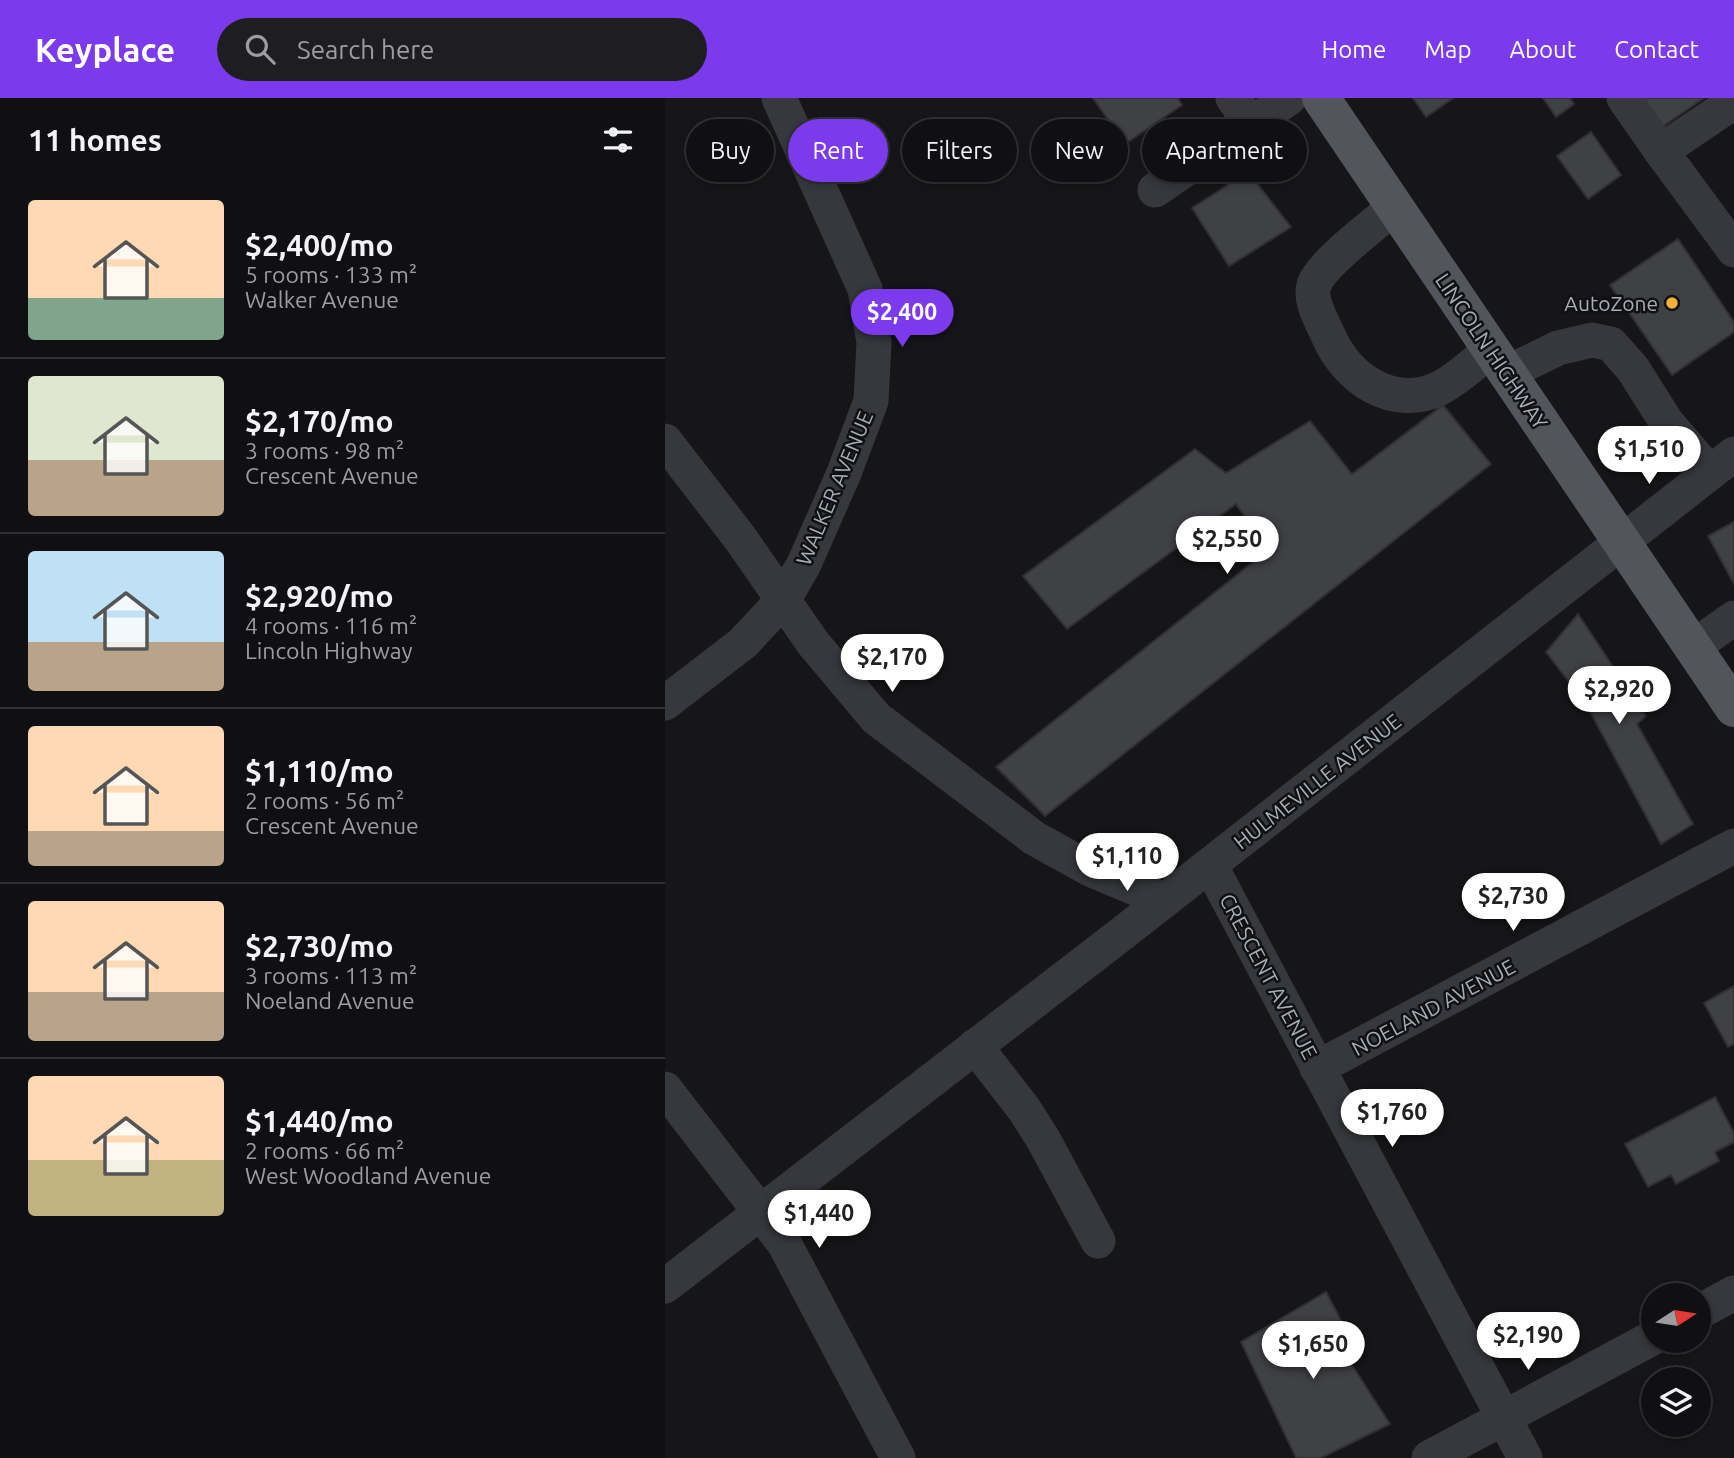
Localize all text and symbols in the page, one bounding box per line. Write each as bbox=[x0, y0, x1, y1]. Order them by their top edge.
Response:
search box bbox=[217, 18, 707, 81]
icon: search bbox=[241, 30, 279, 68]
text: Keyplace bbox=[35, 31, 175, 68]
text: Search here bbox=[297, 35, 434, 64]
text: Home bbox=[1321, 36, 1386, 63]
text: Map bbox=[1424, 36, 1471, 63]
text: About bbox=[1509, 36, 1576, 63]
text: Contact bbox=[1614, 36, 1699, 63]
chip: Buy bbox=[686, 119, 774, 182]
chip: Rent bbox=[788, 119, 888, 182]
chip: Filters bbox=[902, 119, 1017, 182]
chip: New bbox=[1031, 119, 1128, 182]
chip: Apartment bbox=[1142, 119, 1307, 182]
icon: filters bbox=[599, 121, 637, 159]
text: 11 homes bbox=[28, 123, 162, 157]
icon: home bbox=[84, 228, 168, 312]
text: $2,400/mo bbox=[245, 228, 394, 262]
text: 5 rooms · 133 m² bbox=[245, 262, 417, 287]
street label: LINCOLN HIGHWAY bbox=[1431, 269, 1553, 433]
text: Walker Avenue bbox=[245, 287, 399, 312]
pin: $2,400 bbox=[845, 289, 959, 349]
place label: AutoZone bbox=[1564, 291, 1658, 315]
marker: AutoZone bbox=[1664, 295, 1680, 311]
text: $2,400 bbox=[867, 299, 937, 324]
icon: home bbox=[84, 404, 168, 488]
text: $2,170/mo bbox=[245, 404, 394, 438]
street label: WALKER AVENUE bbox=[791, 407, 877, 569]
pin: $1,510 bbox=[1592, 426, 1706, 486]
text: $1,510 bbox=[1614, 436, 1684, 461]
text: 3 rooms · 98 m² bbox=[245, 438, 404, 463]
text: Crescent Avenue bbox=[245, 463, 419, 488]
pin: $2,550 bbox=[1170, 517, 1284, 576]
text: $2,550 bbox=[1192, 526, 1262, 551]
icon: home bbox=[84, 579, 168, 663]
text: $2,920/mo bbox=[245, 579, 394, 613]
text: 4 rooms · 116 m² bbox=[245, 613, 417, 638]
pin: $2,170 bbox=[835, 634, 949, 694]
text: Lincoln Highway bbox=[245, 638, 413, 663]
text: $2,170 bbox=[857, 644, 927, 669]
pin: $2,920 bbox=[1562, 666, 1676, 726]
text: $2,920 bbox=[1584, 676, 1654, 701]
street label: HULMEVILLE AVENUE bbox=[1229, 708, 1405, 854]
icon: home bbox=[84, 754, 168, 838]
text: $1,110/mo bbox=[245, 754, 394, 788]
text: 2 rooms · 56 m² bbox=[245, 788, 404, 813]
text: Crescent Avenue bbox=[245, 813, 419, 838]
pin: $1,110 bbox=[1070, 834, 1184, 893]
text: $1,110 bbox=[1092, 843, 1162, 868]
pin: $2,730 bbox=[1456, 874, 1570, 933]
text: $2,730 bbox=[1478, 883, 1548, 908]
street label: CRESCENT AVENUE bbox=[1215, 889, 1323, 1063]
icon: home bbox=[84, 929, 168, 1013]
text: $2,730/mo bbox=[245, 929, 394, 963]
street label: NOELAND AVENUE bbox=[1347, 954, 1519, 1060]
text: 3 rooms · 113 m² bbox=[245, 963, 417, 988]
text: Noeland Avenue bbox=[245, 988, 415, 1013]
pin: $1,760 bbox=[1335, 1090, 1449, 1149]
text: $1,760 bbox=[1357, 1099, 1427, 1124]
icon: home bbox=[84, 1104, 168, 1188]
text: $1,440/mo bbox=[245, 1104, 394, 1138]
text: 2 rooms · 66 m² bbox=[245, 1138, 404, 1163]
text: West Woodland Avenue bbox=[245, 1163, 491, 1188]
pin: $1,440 bbox=[762, 1190, 876, 1250]
text: $1,440 bbox=[784, 1200, 854, 1225]
north arrow bbox=[1641, 1283, 1711, 1353]
map controls bbox=[1641, 1283, 1711, 1437]
pin: $2,190 bbox=[1471, 1312, 1585, 1372]
pin: $1,650 bbox=[1256, 1322, 1370, 1381]
text: $2,190 bbox=[1493, 1322, 1563, 1347]
text: $1,650 bbox=[1278, 1331, 1348, 1356]
button: layers bbox=[1641, 1367, 1711, 1437]

